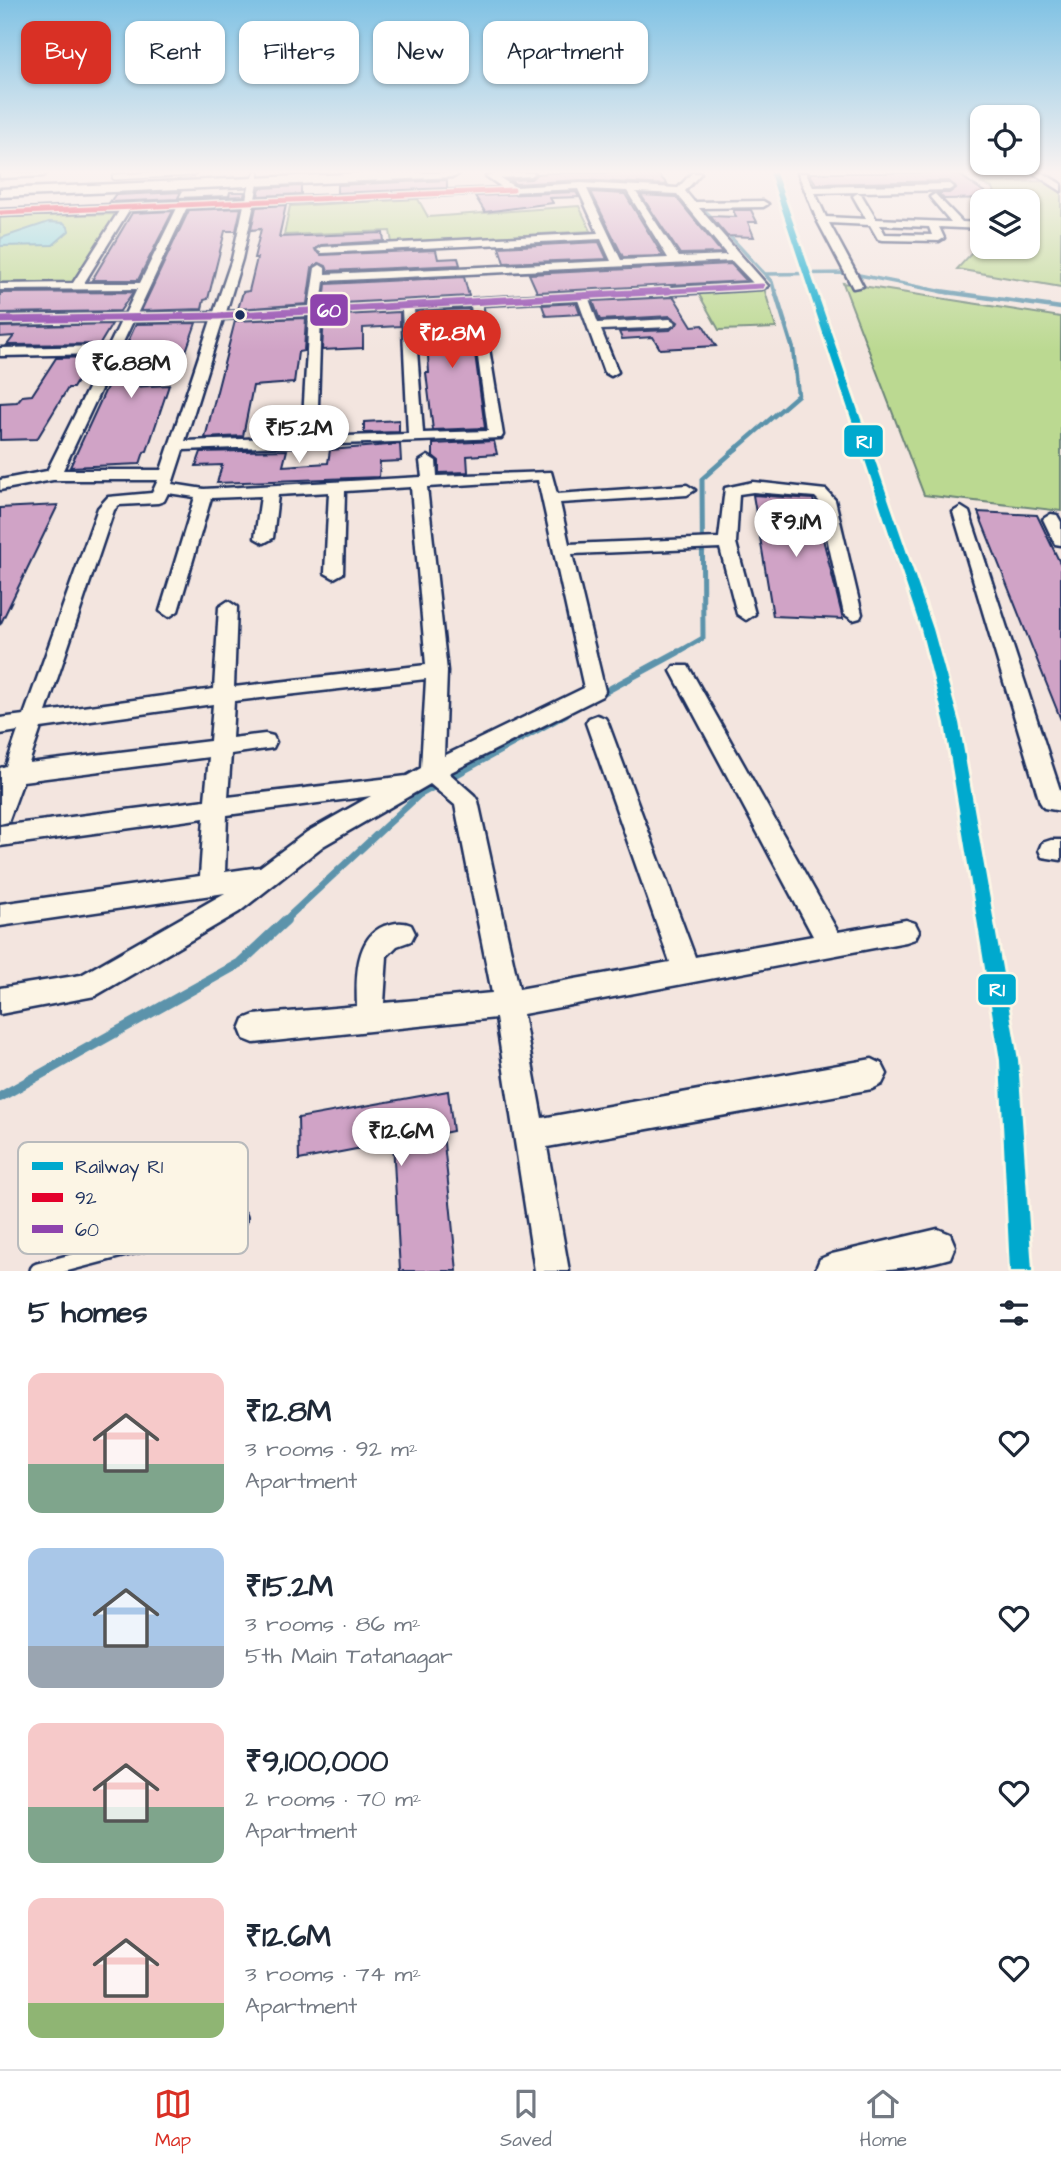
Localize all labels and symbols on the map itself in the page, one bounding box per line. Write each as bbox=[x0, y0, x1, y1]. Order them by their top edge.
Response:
line badge: 60 bbox=[309, 293, 349, 327]
text: 60 bbox=[317, 298, 341, 325]
unlabelled marker bbox=[233, 308, 247, 322]
pin: ₹12.8M bbox=[395, 310, 509, 370]
pin: ₹6.88M bbox=[74, 340, 188, 400]
pin: ₹15.2M bbox=[242, 406, 356, 465]
line badge: R1 bbox=[843, 424, 884, 458]
text: R1 bbox=[856, 429, 873, 456]
pin: ₹9.1M bbox=[747, 500, 845, 559]
line badge: R1 bbox=[977, 973, 1017, 1006]
text: R1 bbox=[989, 977, 1006, 1004]
pin: ₹12.6M bbox=[344, 1108, 458, 1168]
legend bbox=[18, 1142, 248, 1254]
text: Railway R1 bbox=[75, 1154, 164, 1182]
text: 92 bbox=[75, 1185, 97, 1212]
text: 60 bbox=[75, 1217, 99, 1244]

